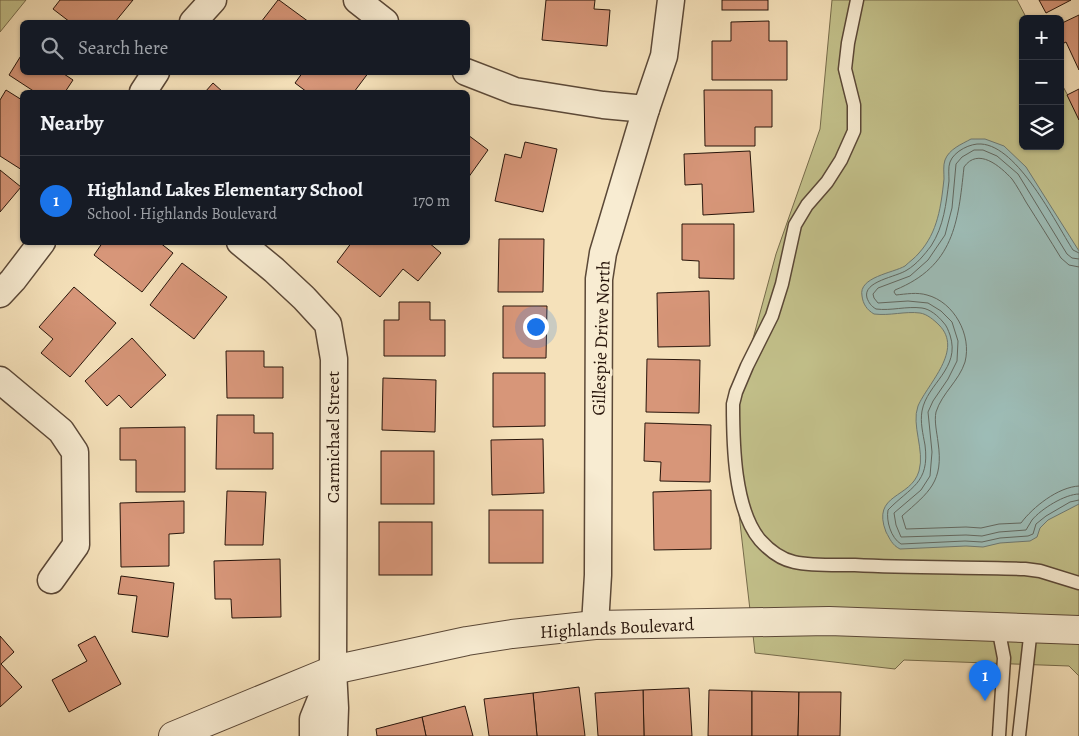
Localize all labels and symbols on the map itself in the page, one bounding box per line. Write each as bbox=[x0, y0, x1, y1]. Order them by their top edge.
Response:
street label: Gillespie Drive North bbox=[586, 260, 616, 416]
your location bbox=[523, 314, 549, 340]
street label: Carmichael Street bbox=[321, 371, 345, 503]
street label: Highlands Boulevard bbox=[539, 612, 695, 644]
pin: 1 bbox=[969, 660, 1001, 701]

